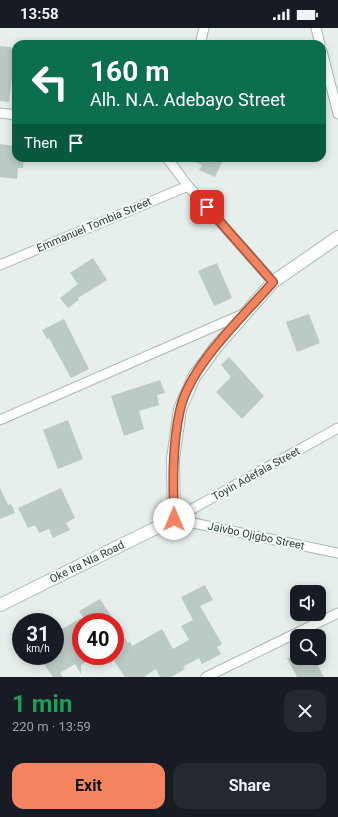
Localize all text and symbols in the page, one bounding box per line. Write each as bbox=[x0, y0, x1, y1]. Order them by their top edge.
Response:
text: 13:58 bbox=[20, 5, 59, 23]
text: 160 m bbox=[90, 55, 169, 88]
icon: left bbox=[24, 56, 76, 108]
text: Alh. N.A. Adebayo Street bbox=[90, 89, 286, 110]
icon: arrive bbox=[65, 132, 87, 154]
text: Then bbox=[24, 134, 57, 152]
pin bbox=[190, 190, 224, 224]
street label: Emmanuel Tombia Street bbox=[35, 195, 154, 255]
icon: arrive bbox=[196, 196, 218, 218]
street label: Toyin Adefala Street bbox=[210, 444, 303, 504]
position arrow bbox=[153, 498, 195, 540]
street label: Jaivbo Ojigbo Street bbox=[206, 519, 306, 553]
street label: Oke Ira Nla Road bbox=[48, 538, 126, 586]
map controls bbox=[290, 585, 326, 665]
button: sound bbox=[290, 585, 326, 621]
speed limit sign: 40 bbox=[72, 613, 124, 665]
text: 31 bbox=[27, 622, 49, 646]
button: search bbox=[290, 629, 326, 665]
text: km/h bbox=[26, 643, 50, 654]
text: 1 min bbox=[12, 690, 72, 718]
button: close bbox=[284, 690, 326, 732]
text: 220 m · 13:59 bbox=[12, 719, 91, 734]
button: Exit bbox=[12, 763, 165, 809]
button: Share bbox=[173, 763, 326, 809]

